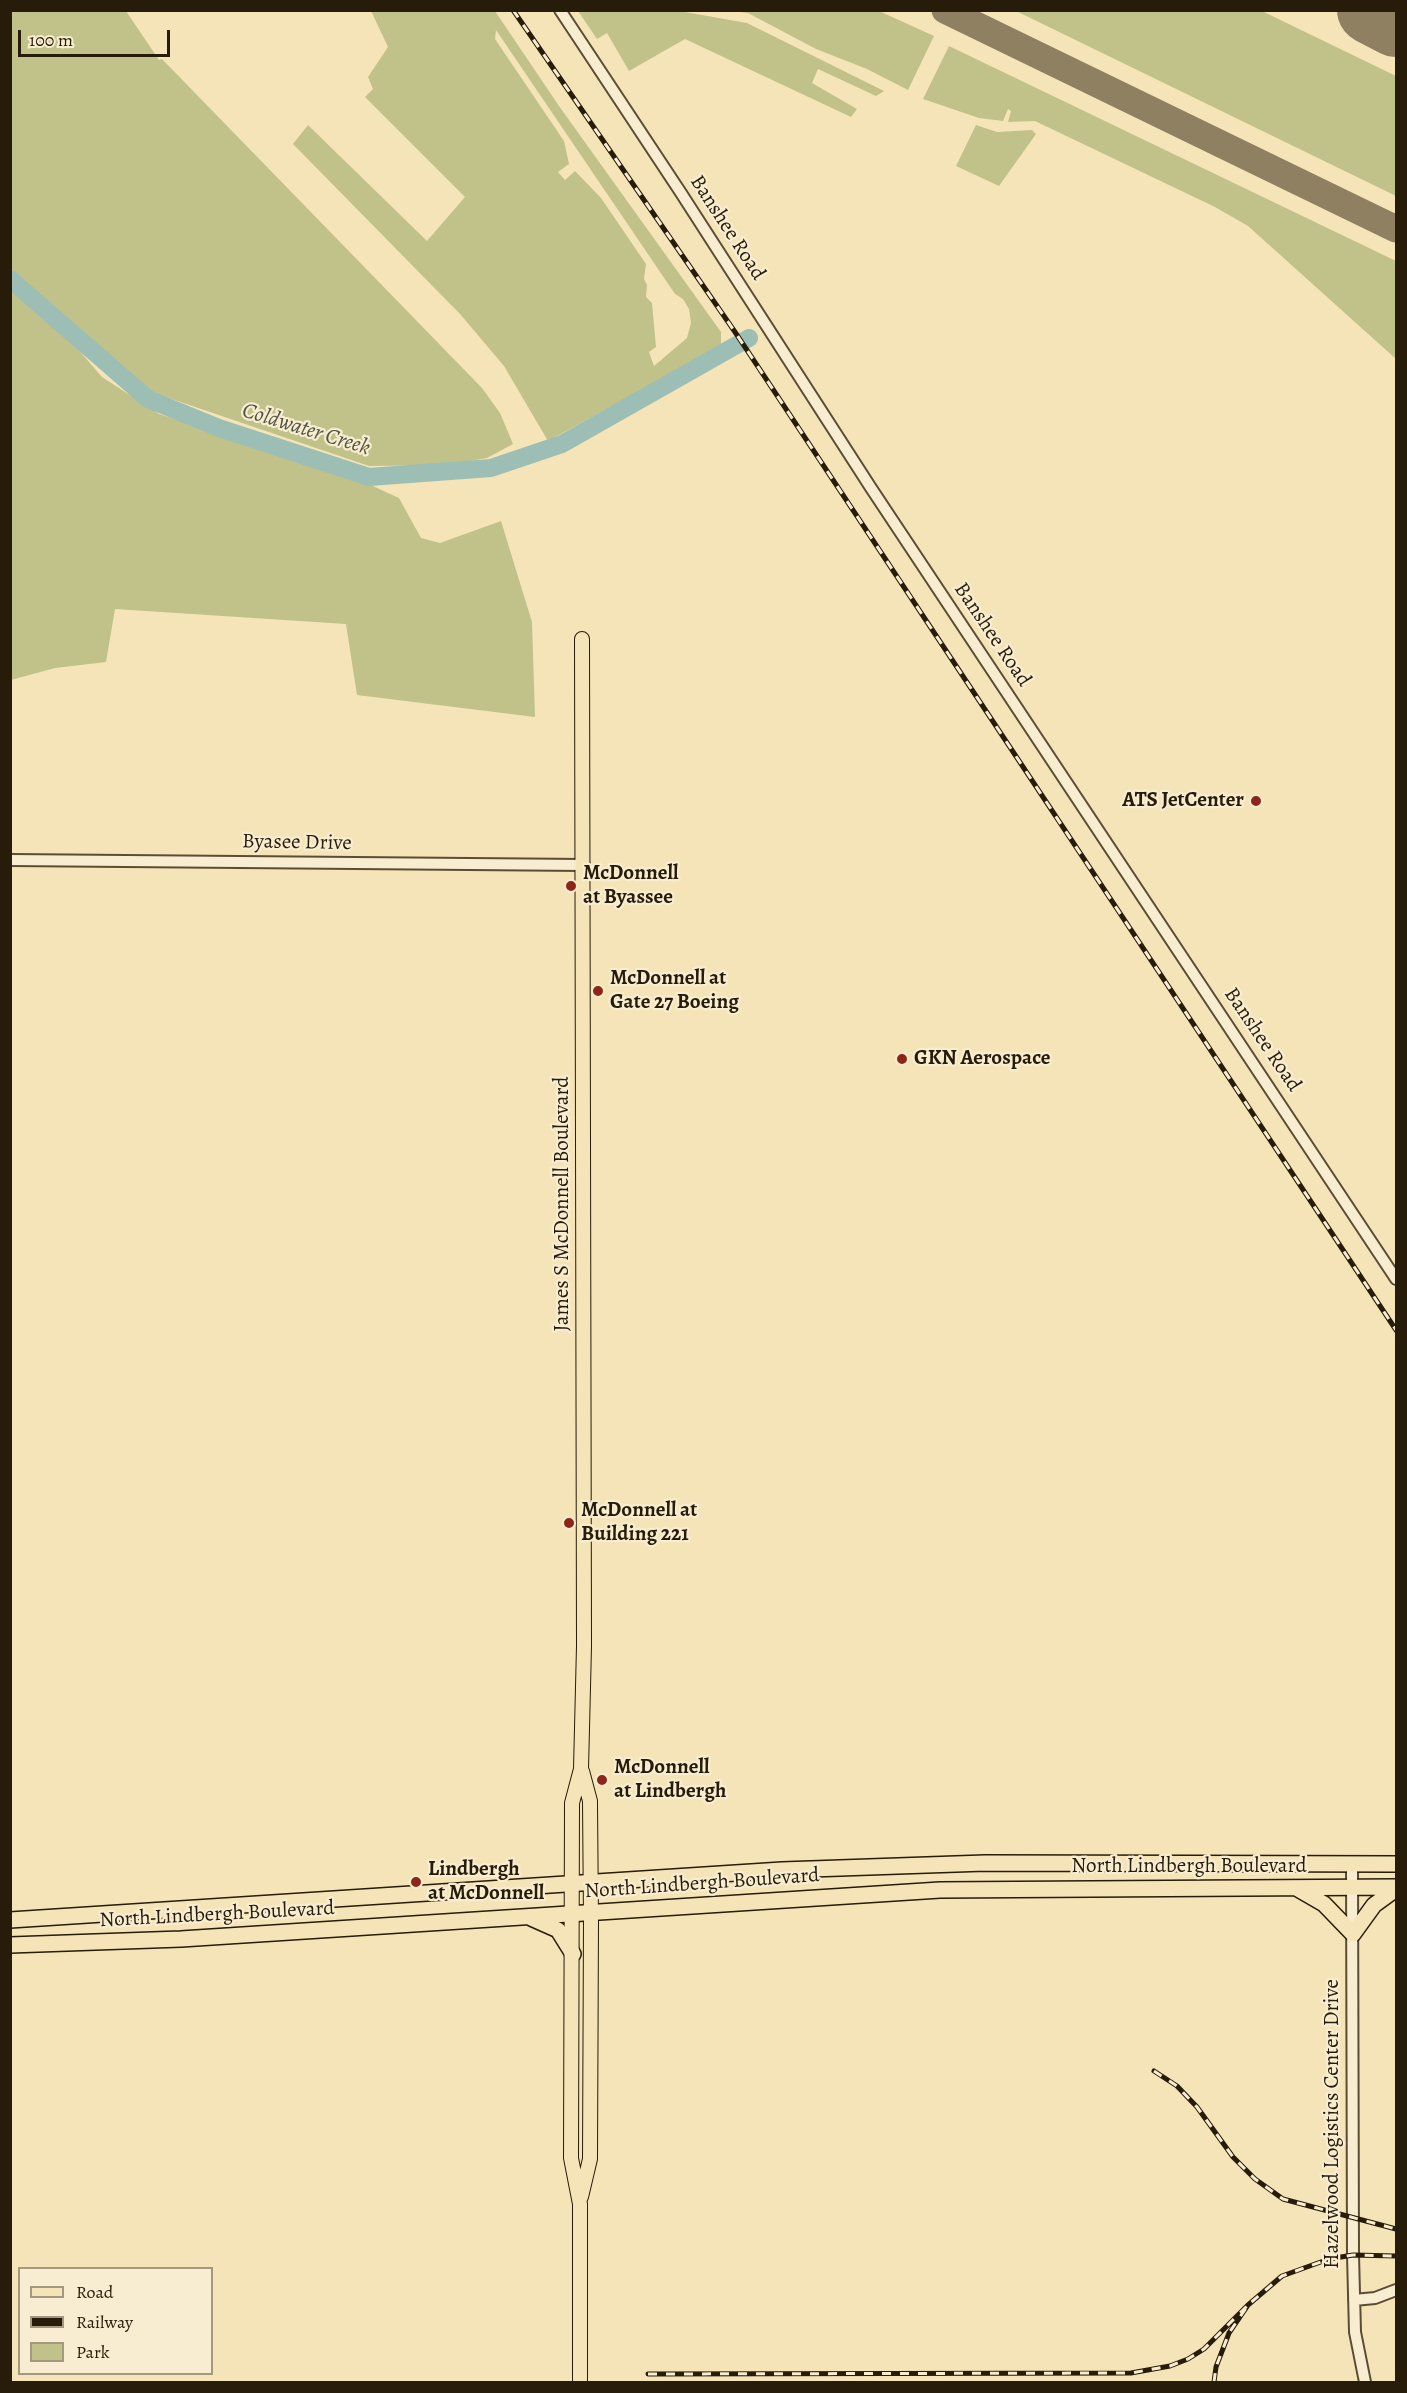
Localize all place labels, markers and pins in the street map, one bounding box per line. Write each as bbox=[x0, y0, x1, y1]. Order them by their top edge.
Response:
place label: ATS JetCenter bbox=[1122, 788, 1244, 814]
marker: ATS JetCenter bbox=[1249, 794, 1263, 808]
place label: McDonnell at Byassee bbox=[583, 861, 678, 911]
marker: McDonnell at Byassee bbox=[564, 879, 578, 893]
place label: McDonnell at Gate 27 Boeing bbox=[610, 966, 739, 1016]
marker: McDonnell at Gate 27 Boeing bbox=[591, 984, 605, 998]
place label: GKN Aerospace bbox=[914, 1046, 1051, 1072]
marker: GKN Aerospace bbox=[895, 1052, 909, 1066]
place label: McDonnell at Building 221 bbox=[581, 1498, 697, 1548]
marker: McDonnell at Building 221 bbox=[562, 1516, 576, 1530]
place label: McDonnell at Lindbergh bbox=[614, 1755, 726, 1805]
marker: McDonnell at Lindbergh bbox=[595, 1773, 609, 1787]
place label: Lindbergh at McDonnell bbox=[428, 1857, 544, 1907]
marker: Lindbergh at McDonnell bbox=[409, 1875, 423, 1889]

